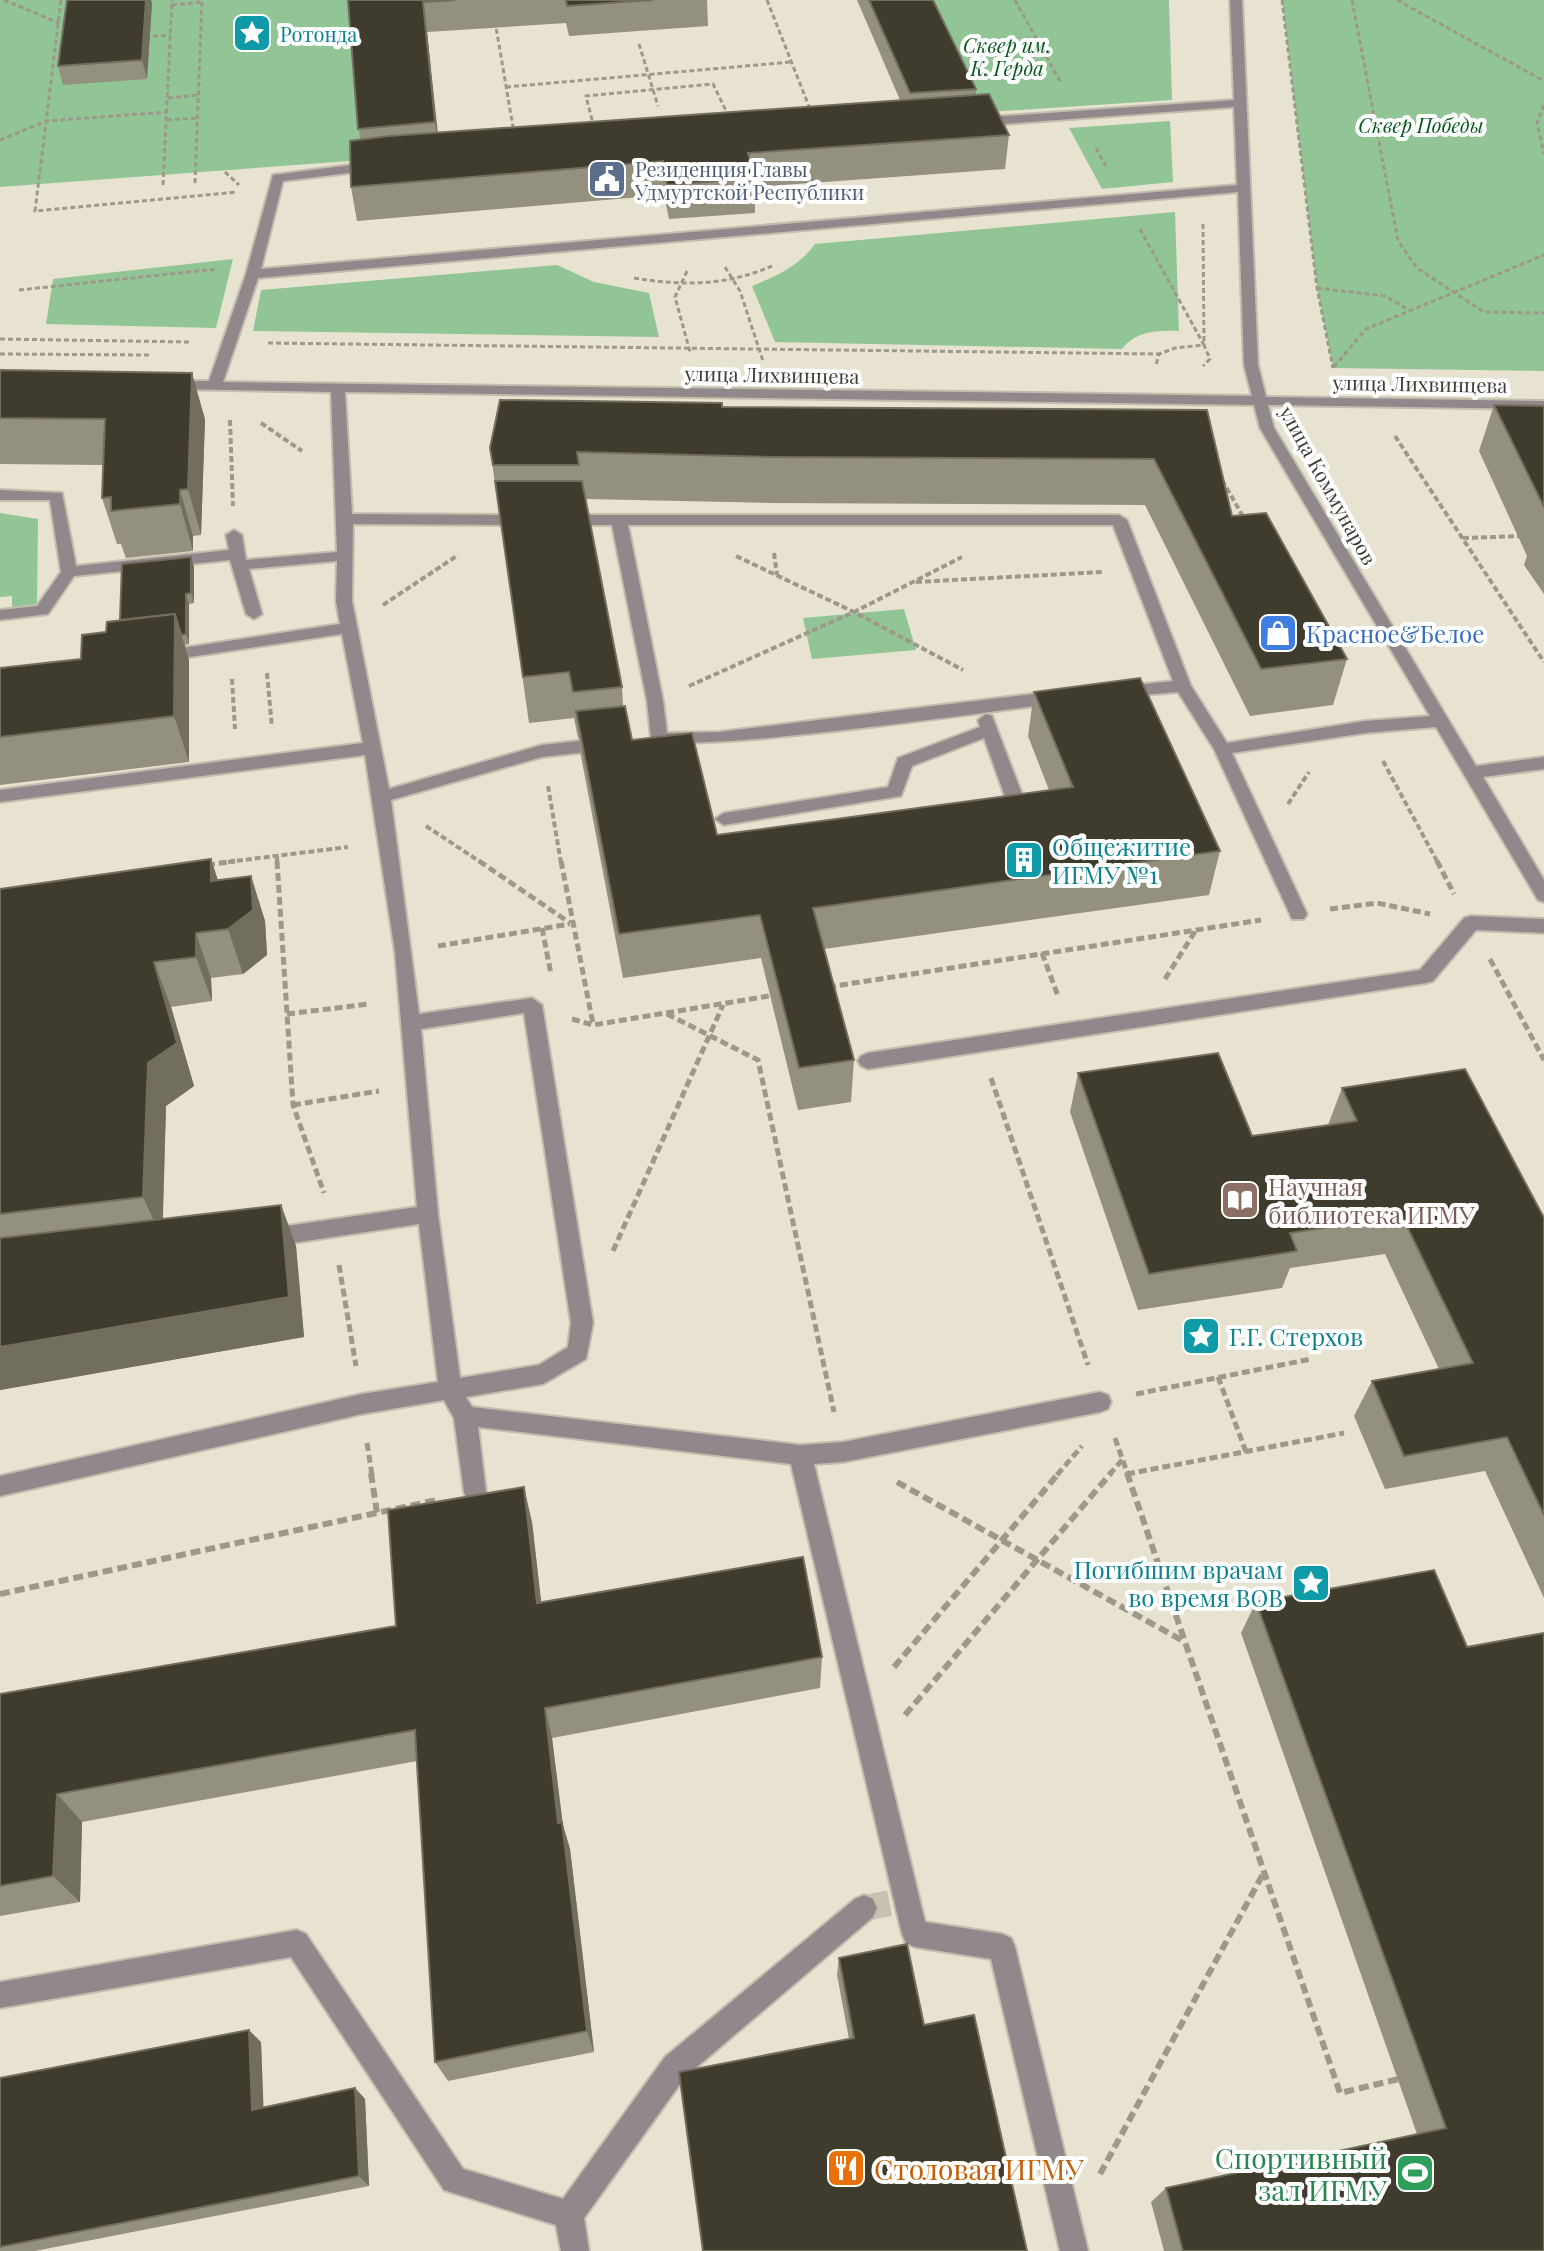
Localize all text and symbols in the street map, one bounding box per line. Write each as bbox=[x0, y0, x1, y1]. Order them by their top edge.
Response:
place icon: Ротонда bbox=[231, 12, 273, 54]
place label: Ротонда bbox=[280, 20, 357, 47]
park label: Сквер им. К. Герда bbox=[963, 31, 1051, 81]
park label: Сквер Победы bbox=[1358, 111, 1484, 138]
place label: Резиденция Главы Удмуртской Республики bbox=[634, 155, 864, 205]
public building icon: Резиденция Главы Удмуртской Республики bbox=[586, 158, 628, 200]
street label: улица Лихвинцева bbox=[683, 359, 860, 389]
street label: улица Лихвинцева bbox=[1331, 368, 1508, 398]
street label: улица Коммунаров bbox=[1274, 400, 1384, 569]
shop icon: Красное&Белое bbox=[1257, 612, 1299, 654]
place label: Красное&Белое bbox=[1306, 617, 1484, 649]
place label: Общежитие ИГМУ №1 bbox=[1052, 830, 1191, 890]
building icon: Общежитие ИГМУ №1 bbox=[1003, 839, 1045, 881]
place label: Научная библиотека ИГМУ bbox=[1268, 1170, 1475, 1230]
library icon: Научная библиотека ИГМУ bbox=[1219, 1179, 1261, 1221]
place icon: Г.Г. Стерхов bbox=[1180, 1315, 1222, 1357]
place label: Г.Г. Стерхов bbox=[1229, 1320, 1363, 1352]
place label: Погибшим врачам во время ВОВ bbox=[1074, 1553, 1283, 1613]
place icon: Погибшим врачам во время ВОВ bbox=[1290, 1562, 1332, 1604]
place label: Спортивный зал ИГМУ bbox=[1215, 2139, 1388, 2208]
restaurant icon: Столовая ИГМУ bbox=[825, 2147, 867, 2189]
place label: Столовая ИГМУ bbox=[874, 2150, 1084, 2187]
sports icon: Спортивный зал ИГМУ bbox=[1394, 2152, 1436, 2194]

